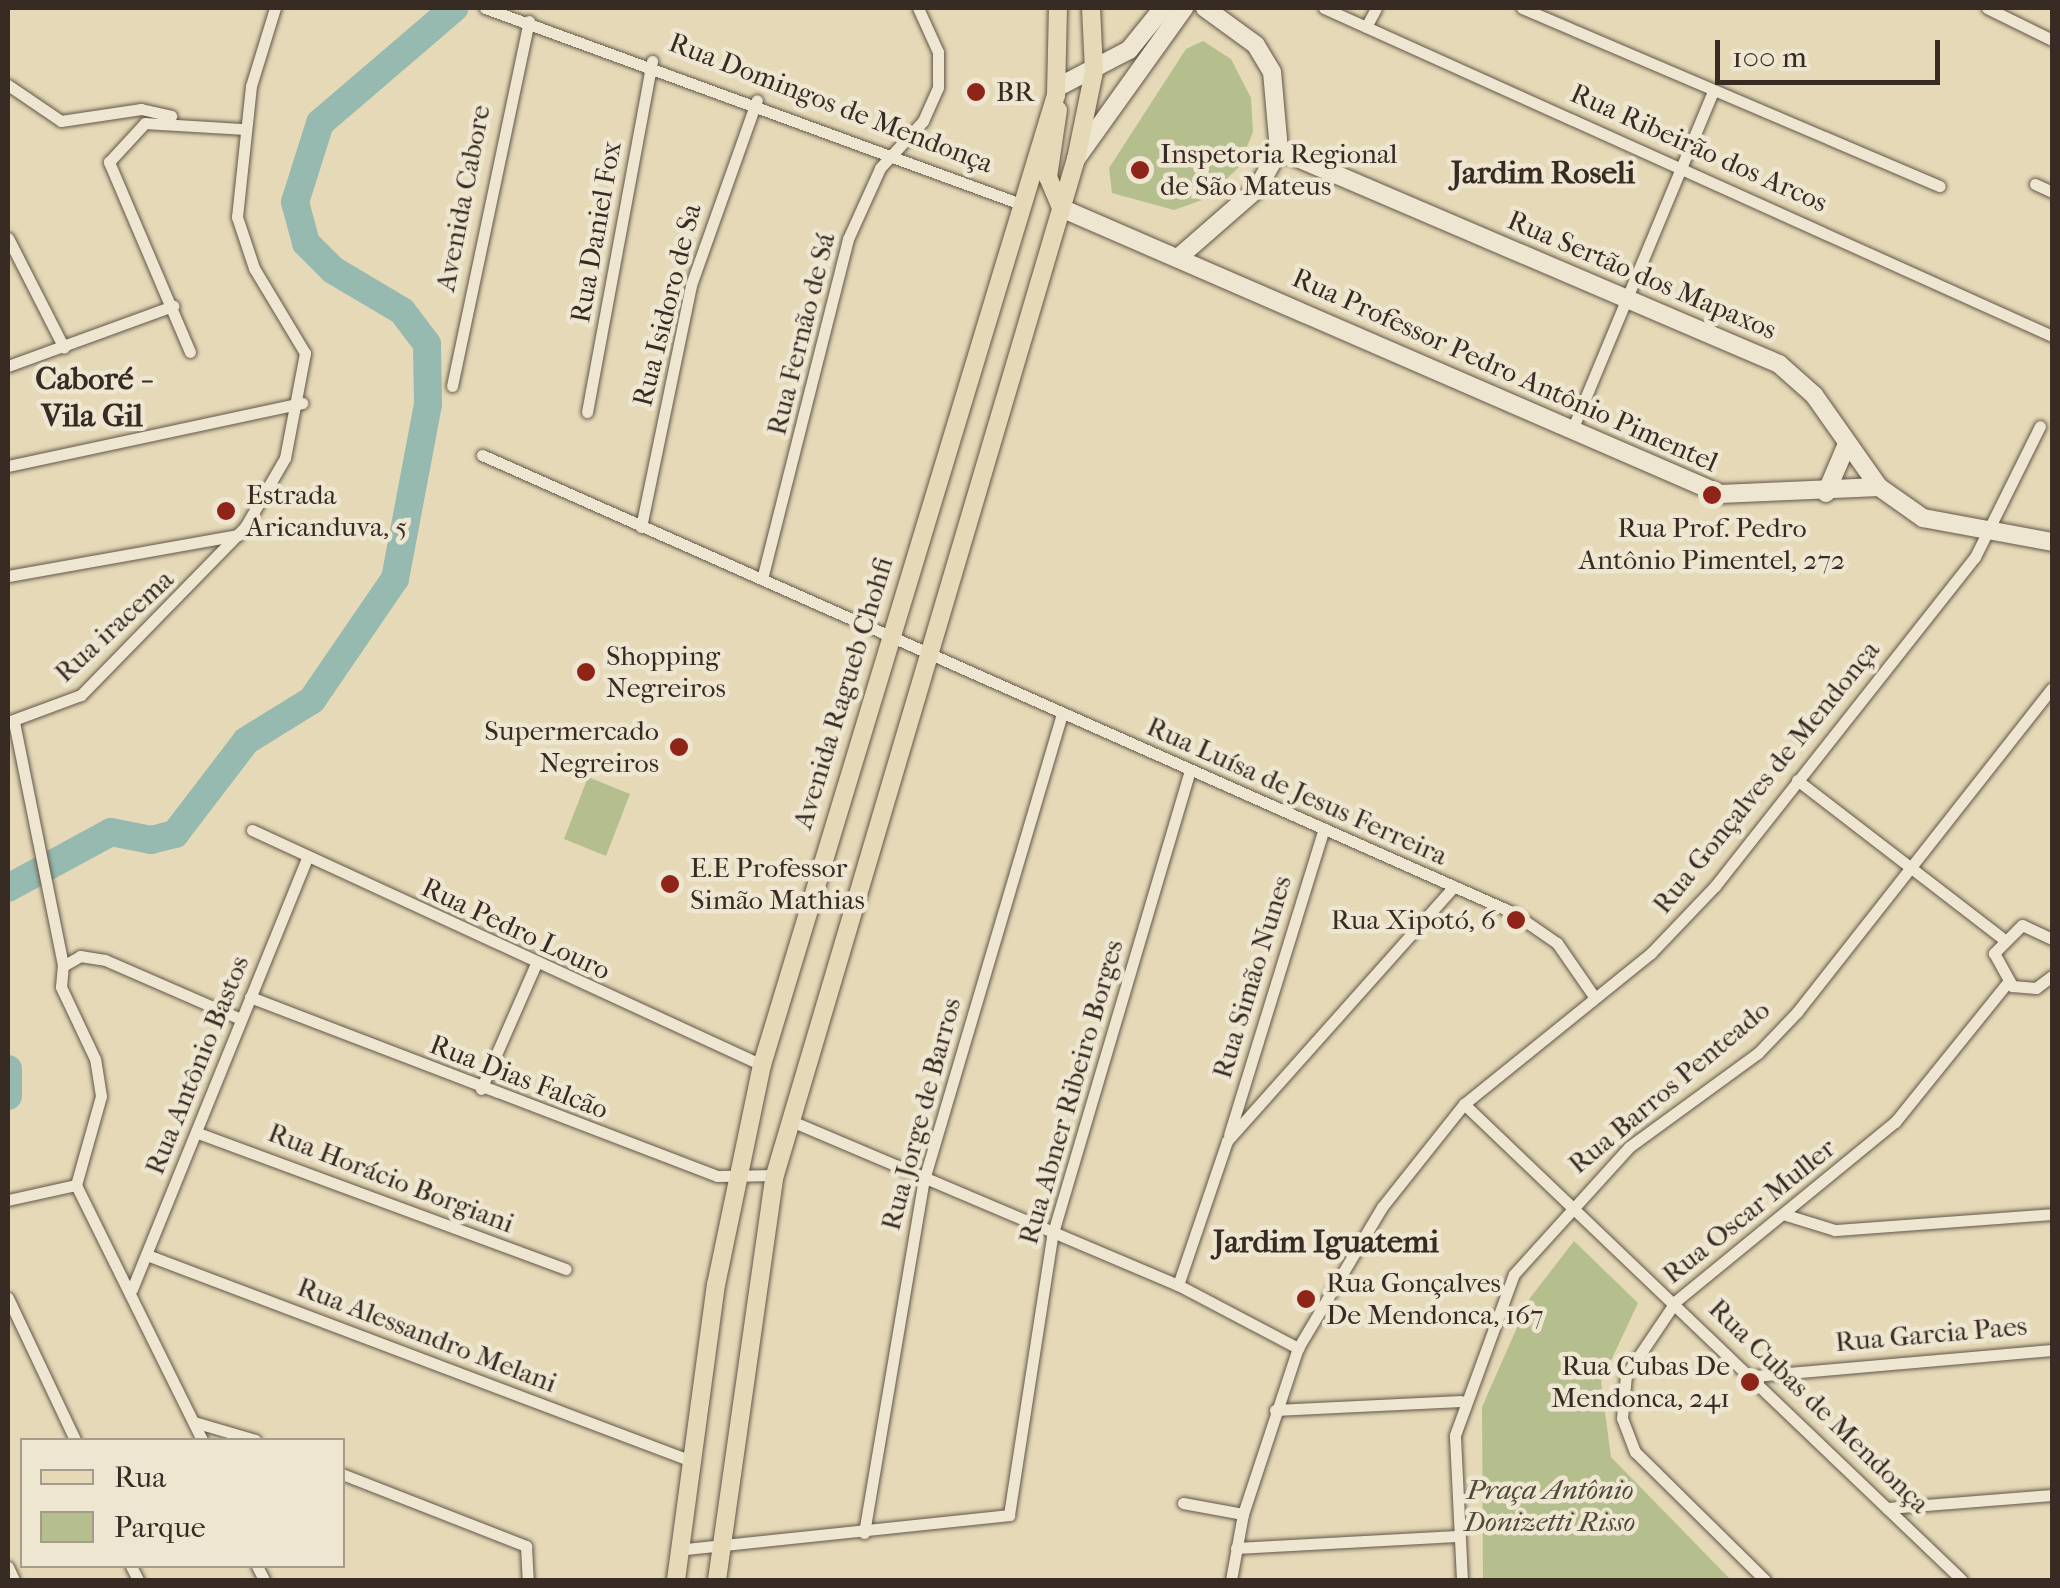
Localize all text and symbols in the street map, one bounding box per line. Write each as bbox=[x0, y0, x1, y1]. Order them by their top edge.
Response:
scale bar bbox=[1720, 20, 1945, 82]
street label: Rua Domingos de Mendonça bbox=[664, 26, 998, 180]
text: 100 m bbox=[1732, 40, 1807, 75]
place label: BR bbox=[996, 75, 1034, 109]
street label: Rua Ribeirão dos Arcos bbox=[1565, 76, 1833, 220]
marker: BR bbox=[965, 81, 987, 103]
street label: Avenida Cabore bbox=[428, 102, 498, 294]
place label: Inspetoria Regional de São Mateus bbox=[1160, 137, 1398, 203]
street label: Rua Daniel Fox bbox=[563, 139, 629, 325]
district label: Jardim Roseli bbox=[1451, 154, 1635, 192]
marker: Inspetoria Regional de São Mateus bbox=[1129, 159, 1151, 181]
street label: Rua Isidoro de Sa bbox=[626, 200, 708, 410]
street label: Rua Sertão dos Mapaxos bbox=[1502, 203, 1782, 347]
street label: Rua Fernão de Sá bbox=[760, 229, 842, 439]
street label: Rua Professor Pedro Antônio Pimentel bbox=[1287, 261, 1723, 479]
district label: Caboré - Vila Gil bbox=[35, 361, 149, 436]
place label: Estrada Aricanduva, 5 bbox=[246, 478, 407, 544]
marker: Rua Prof. Pedro Antônio Pimentel, 272 bbox=[1701, 484, 1723, 506]
marker: Estrada Aricanduva, 5 bbox=[215, 500, 237, 522]
place label: Rua Prof. Pedro Antônio Pimentel, 272 bbox=[1579, 511, 1845, 577]
street label: Avenida Ragueb Chohfi bbox=[786, 553, 900, 833]
street label: Rua iracema bbox=[48, 562, 180, 690]
street label: Rua Gonçalves de Mendonça bbox=[1645, 634, 1887, 920]
place label: Shopping Negreiros bbox=[606, 639, 726, 705]
marker: Shopping Negreiros bbox=[575, 661, 597, 683]
street label: Rua Luísa de Jesus Ferreira bbox=[1141, 709, 1453, 873]
place label: Supermercado Negreiros bbox=[484, 714, 659, 780]
marker: Supermercado Negreiros bbox=[668, 736, 690, 758]
place label: E.E Professor Simão Mathias bbox=[690, 851, 865, 917]
street label: Rua Pedro Louro bbox=[416, 871, 616, 987]
street label: Rua Simão Nunes bbox=[1205, 871, 1299, 1083]
marker: E.E Professor Simão Mathias bbox=[659, 873, 681, 895]
place label: Rua Xipotó, 6 bbox=[1331, 903, 1496, 937]
marker: Rua Xipotó, 6 bbox=[1505, 909, 1527, 931]
street label: Rua Abner Ribeiro Borges bbox=[1011, 936, 1131, 1248]
street label: Rua Antônio Bastos bbox=[138, 950, 256, 1180]
street label: Rua Barros Penteado bbox=[1562, 993, 1776, 1181]
street label: Rua Jorge de Barros bbox=[874, 994, 968, 1234]
street label: Rua Dias Falcão bbox=[425, 1028, 613, 1126]
street label: Rua Horácio Borgiani bbox=[263, 1116, 519, 1240]
street label: Rua Oscar Muller bbox=[1656, 1131, 1842, 1291]
district label: Jardim Iguatemi bbox=[1213, 1223, 1439, 1261]
place label: Rua Gonçalves De Mendonca, 167 bbox=[1326, 1266, 1544, 1332]
street label: Rua Alessandro Melani bbox=[292, 1270, 562, 1400]
marker: Rua Gonçalves De Mendonca, 167 bbox=[1295, 1288, 1317, 1310]
street label: Rua Cubas de Mendonça bbox=[1702, 1292, 1936, 1520]
street label: Rua Garcia Paes bbox=[1834, 1309, 2028, 1359]
place label: Rua Cubas De Mendonca, 241 bbox=[1551, 1349, 1730, 1415]
marker: Rua Cubas De Mendonca, 241 bbox=[1739, 1371, 1761, 1393]
legend bbox=[20, 1438, 345, 1568]
text: Rua bbox=[114, 1460, 166, 1495]
park label: Praça Antônio Donizetti Risso bbox=[1465, 1473, 1635, 1539]
text: Parque bbox=[114, 1510, 206, 1545]

